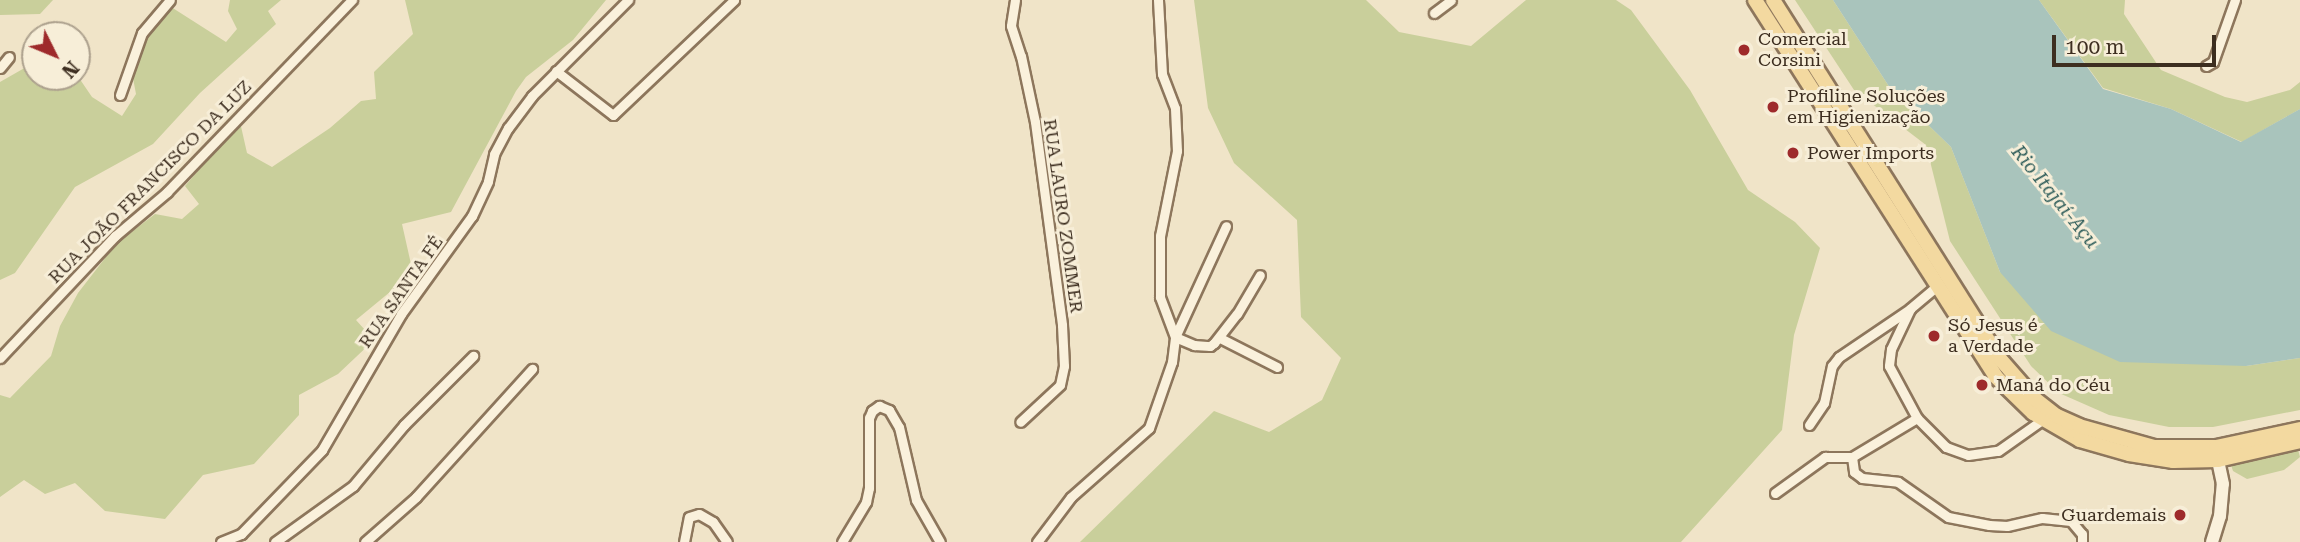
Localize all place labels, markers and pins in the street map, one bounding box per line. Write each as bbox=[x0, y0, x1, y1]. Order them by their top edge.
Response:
place label: Comercial Corsini bbox=[1758, 29, 1847, 72]
marker: Comercial Corsini bbox=[1736, 42, 1752, 58]
place label: Profiline Soluções em Higienização bbox=[1787, 86, 1945, 128]
marker: Profiline Soluções em Higienização bbox=[1765, 99, 1781, 115]
place label: Power Imports bbox=[1807, 142, 1934, 164]
marker: Power Imports bbox=[1785, 145, 1801, 161]
place label: Só Jesus é a Verdade bbox=[1948, 315, 2038, 358]
marker: Só Jesus é a Verdade bbox=[1926, 328, 1942, 344]
place label: Maná do Céu bbox=[1996, 374, 2110, 396]
marker: Maná do Céu bbox=[1974, 377, 1990, 393]
place label: Guardemais bbox=[2061, 504, 2166, 526]
marker: Guardemais bbox=[2172, 507, 2188, 523]

